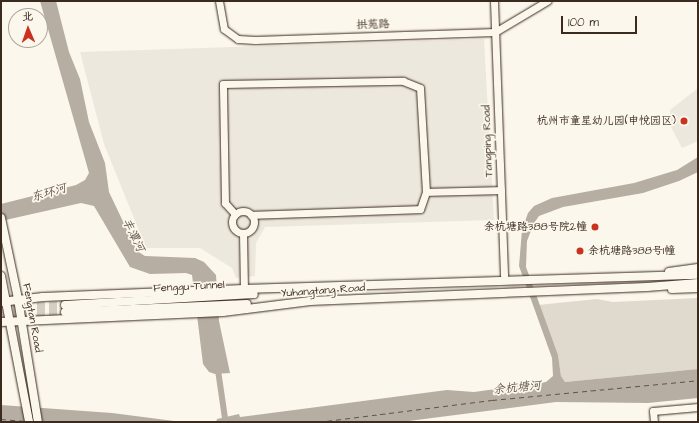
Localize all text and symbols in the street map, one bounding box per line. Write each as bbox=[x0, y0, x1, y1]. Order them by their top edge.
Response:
north arrow bbox=[8, 8, 48, 48]
scale bar bbox=[563, 8, 639, 34]
text: 北 bbox=[22, 9, 33, 24]
text: 100 m bbox=[568, 14, 599, 31]
street label: 拱苑路 bbox=[356, 18, 390, 32]
street label: Tangping Road bbox=[480, 105, 496, 177]
place label: 杭州市童星幼儿园(申悦园区) bbox=[537, 114, 676, 128]
marker: 杭州市童星幼儿园(申悦园区) bbox=[679, 116, 689, 126]
water label: 东环河 bbox=[30, 181, 68, 205]
water label: 丰潭河 bbox=[119, 216, 147, 254]
place label: 余杭塘路388号院2幢 bbox=[484, 220, 587, 234]
marker: 余杭塘路388号院2幢 bbox=[590, 222, 600, 232]
place label: 余杭塘路388号1幢 bbox=[588, 244, 675, 258]
marker: 余杭塘路388号1幢 bbox=[575, 246, 585, 256]
street label: Fenggu Tunnel bbox=[153, 279, 225, 295]
street label: Yuhangtang Road bbox=[280, 281, 366, 301]
street label: Fengtan Road bbox=[19, 282, 45, 354]
water label: 余杭塘河 bbox=[492, 379, 542, 397]

